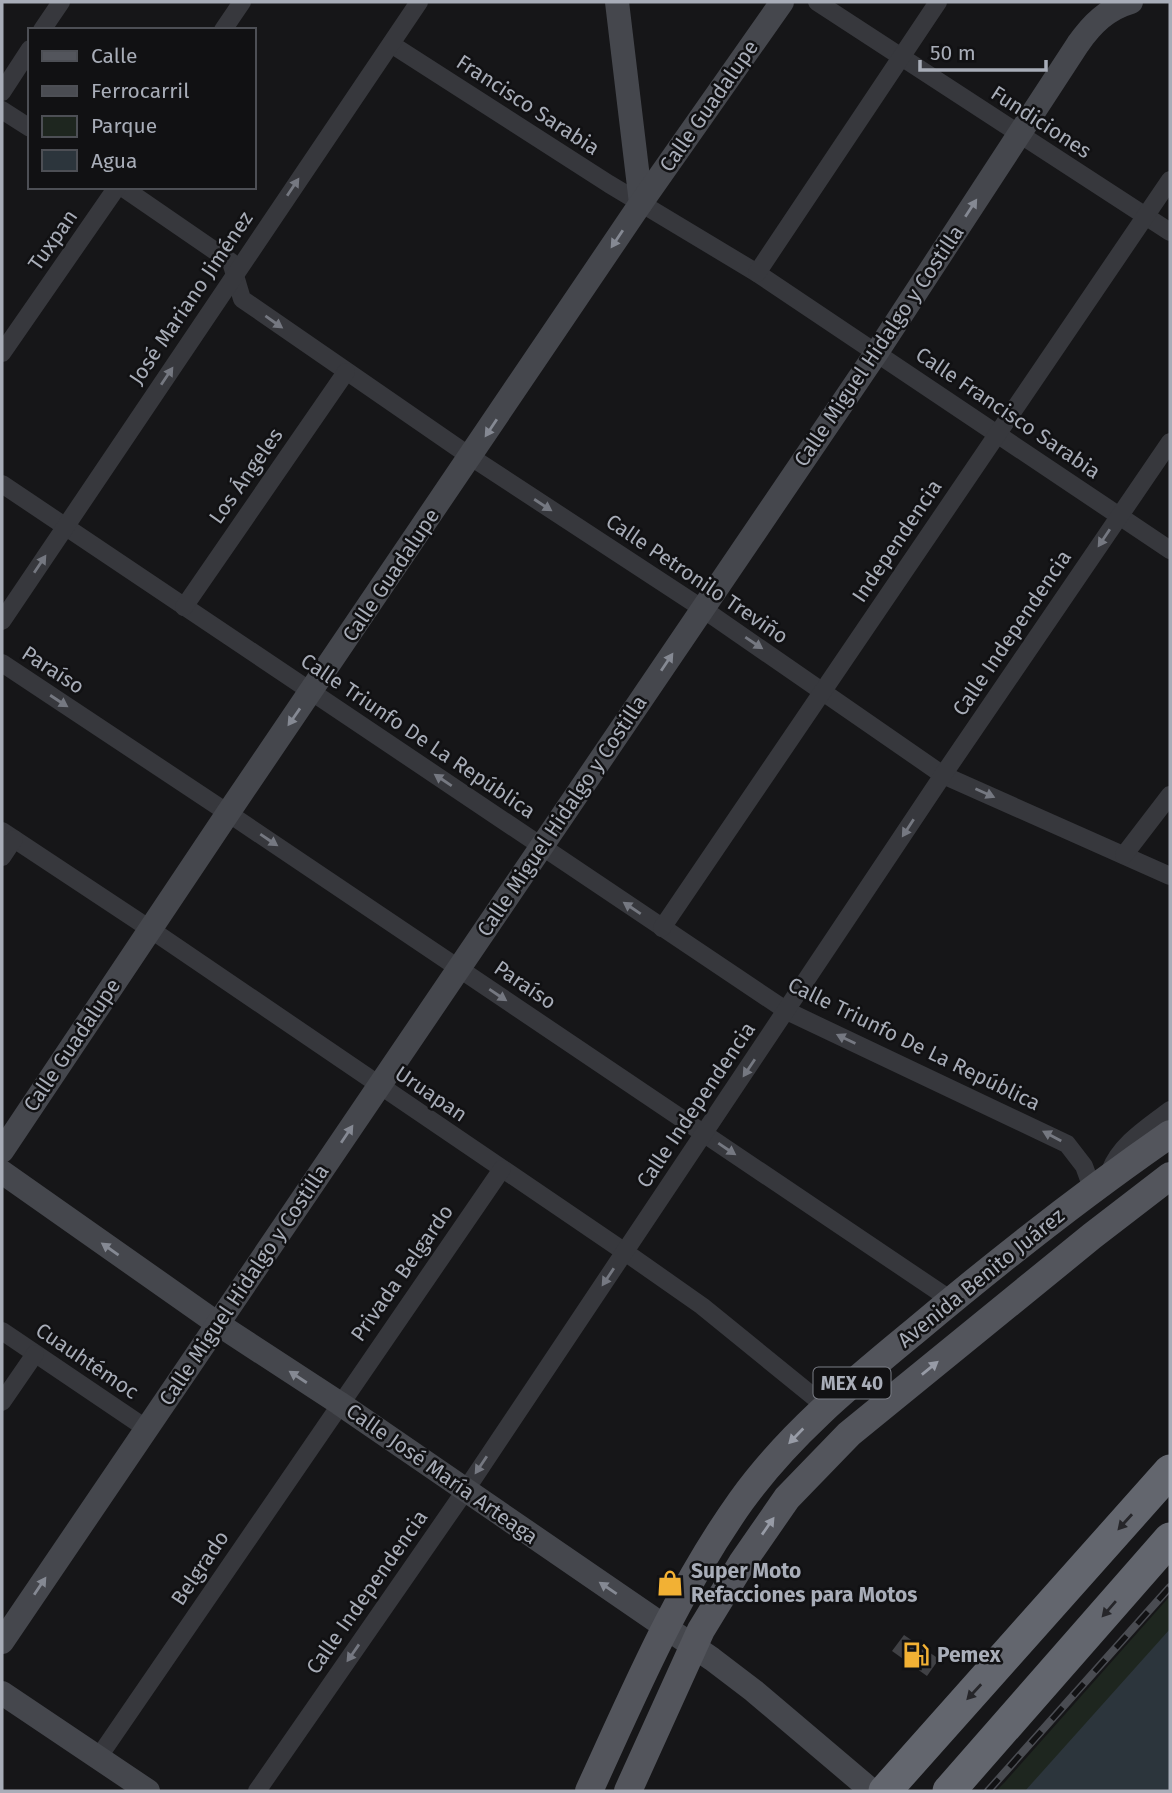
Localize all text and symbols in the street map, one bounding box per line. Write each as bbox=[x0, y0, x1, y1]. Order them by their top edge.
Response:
legend bbox=[28, 28, 256, 189]
scale bar bbox=[920, 28, 1046, 72]
street label: Calle Guadalupe bbox=[654, 35, 764, 177]
text: 50 m bbox=[930, 40, 976, 66]
text: Calle bbox=[91, 43, 137, 69]
street label: Francisco Sarabia bbox=[452, 49, 604, 161]
text: Ferrocarril bbox=[91, 78, 189, 104]
street label: Fundiciones bbox=[986, 80, 1096, 164]
text: Parque bbox=[91, 113, 157, 139]
text: Agua bbox=[91, 148, 137, 174]
one-way arrow bbox=[286, 177, 299, 196]
one-way arrow bbox=[964, 198, 977, 218]
street label: Tuxpan bbox=[23, 205, 83, 275]
street label: José Mariano Jiménez bbox=[123, 206, 259, 390]
street label: Calle Miguel Hidalgo y Costilla bbox=[788, 220, 970, 472]
one-way arrow bbox=[611, 229, 624, 248]
one-way arrow bbox=[265, 315, 283, 329]
street label: Calle Francisco Sarabia bbox=[911, 341, 1105, 485]
one-way arrow bbox=[160, 366, 173, 385]
one-way arrow bbox=[484, 418, 497, 437]
street label: Los Ángeles bbox=[203, 423, 289, 529]
street label: Independencia bbox=[846, 475, 948, 607]
one-way arrow bbox=[534, 498, 553, 511]
street label: Calle Guadalupe bbox=[337, 504, 445, 646]
street label: Calle Petronilo Treviño bbox=[601, 508, 793, 650]
one-way arrow bbox=[1097, 529, 1111, 547]
street label: Calle Independencia bbox=[947, 545, 1077, 721]
one-way arrow bbox=[33, 555, 47, 573]
one-way arrow bbox=[744, 637, 763, 650]
street label: Paraíso bbox=[17, 640, 89, 700]
street label: Calle Triunfo De La República bbox=[296, 648, 540, 824]
one-way arrow bbox=[660, 653, 674, 671]
street label: Calle Miguel Hidalgo y Costilla bbox=[471, 690, 653, 942]
one-way arrow bbox=[49, 694, 68, 707]
one-way arrow bbox=[287, 708, 301, 726]
one-way arrow bbox=[434, 774, 453, 787]
one-way arrow bbox=[975, 787, 995, 799]
one-way arrow bbox=[901, 818, 914, 838]
one-way arrow bbox=[259, 833, 278, 846]
one-way arrow bbox=[623, 901, 641, 915]
street label: Paraíso bbox=[489, 955, 561, 1015]
street label: Calle Triunfo De La República bbox=[784, 971, 1044, 1117]
street label: Calle Guadalupe bbox=[18, 974, 126, 1116]
one-way arrow bbox=[489, 988, 507, 1002]
street label: Calle Independencia bbox=[631, 1017, 761, 1193]
one-way arrow bbox=[836, 1034, 856, 1045]
one-way arrow bbox=[743, 1058, 756, 1077]
street label: Uruapan bbox=[390, 1060, 472, 1128]
one-way arrow bbox=[340, 1125, 354, 1143]
one-way arrow bbox=[1042, 1130, 1062, 1142]
one-way arrow bbox=[718, 1142, 736, 1156]
street label: Calle Miguel Hidalgo y Costilla bbox=[153, 1159, 335, 1411]
street label: Privada Belgardo bbox=[345, 1199, 459, 1347]
street label: Avenida Benito Juárez bbox=[892, 1203, 1070, 1353]
one-way arrow bbox=[101, 1242, 119, 1256]
one-way arrow bbox=[602, 1267, 615, 1286]
street label: Cuauhtémoc bbox=[31, 1317, 143, 1405]
one-way arrow bbox=[921, 1360, 939, 1375]
road number: MEX 40 bbox=[814, 1368, 890, 1399]
one-way arrow bbox=[289, 1370, 308, 1383]
street label: Calle José María Arteaga bbox=[341, 1398, 543, 1550]
one-way arrow bbox=[787, 1428, 804, 1445]
one-way arrow bbox=[475, 1456, 488, 1475]
street label: Calle Independencia bbox=[301, 1505, 433, 1679]
one-way arrow bbox=[1117, 1513, 1133, 1531]
one-way arrow bbox=[761, 1517, 775, 1535]
street label: Belgrado bbox=[165, 1526, 235, 1610]
place label: Super Moto Refacciones para Motos bbox=[691, 1558, 917, 1608]
shop icon: Super Moto Refacciones para Motos bbox=[655, 1568, 685, 1598]
one-way arrow bbox=[33, 1576, 46, 1595]
one-way arrow bbox=[599, 1581, 617, 1595]
one-way arrow bbox=[1102, 1600, 1117, 1617]
fuel station icon: Pemex bbox=[901, 1640, 931, 1670]
place label: Pemex bbox=[937, 1642, 1001, 1668]
one-way arrow bbox=[346, 1644, 360, 1662]
one-way arrow bbox=[966, 1683, 982, 1701]

